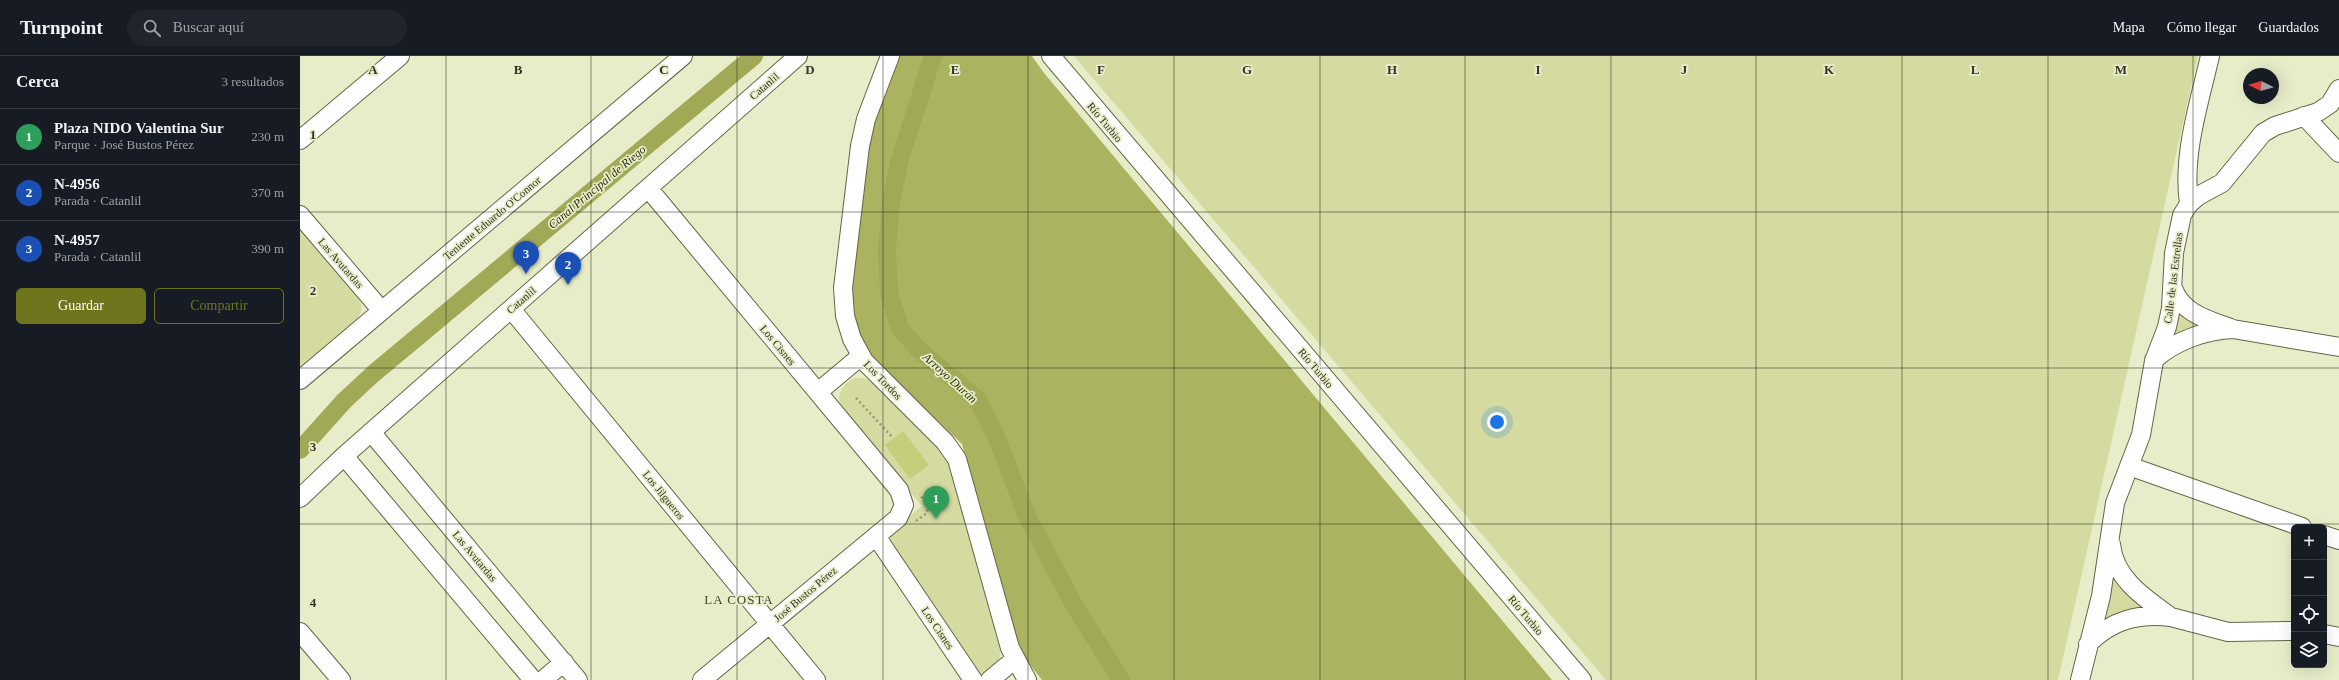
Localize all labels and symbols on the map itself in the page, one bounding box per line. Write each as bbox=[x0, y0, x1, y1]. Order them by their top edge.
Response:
text: A bbox=[368, 62, 378, 77]
text: B bbox=[514, 62, 523, 77]
text: C bbox=[659, 62, 669, 77]
text: D bbox=[805, 62, 815, 77]
text: E bbox=[951, 62, 959, 77]
text: F bbox=[1097, 62, 1105, 77]
text: G bbox=[1242, 62, 1252, 77]
text: H bbox=[1387, 62, 1397, 77]
text: I bbox=[1535, 62, 1541, 77]
text: J bbox=[1681, 62, 1688, 77]
text: K bbox=[1824, 62, 1835, 77]
text: L bbox=[1971, 62, 1980, 77]
text: M bbox=[2115, 62, 2127, 77]
north arrow bbox=[2243, 68, 2279, 104]
street label: Catanlil bbox=[747, 70, 781, 102]
street label: Río Turbio bbox=[1085, 100, 1125, 145]
text: 1 bbox=[310, 127, 316, 142]
water label: Canal Principal de Riego bbox=[545, 142, 649, 232]
street label: Teniente Eduardo O'Connor bbox=[441, 174, 543, 262]
street label: Calle de las Estrellas bbox=[2161, 232, 2185, 324]
street label: Las Avutardas bbox=[316, 236, 366, 290]
pin: 3 bbox=[513, 241, 539, 274]
pin: 2 bbox=[555, 252, 581, 285]
text: 2 bbox=[310, 283, 316, 298]
street label: Catanlil bbox=[504, 284, 538, 316]
street label: Los Cisnes bbox=[758, 323, 798, 367]
street label: Río Turbio bbox=[1296, 346, 1336, 391]
water label: Arroyo Durán bbox=[919, 349, 980, 406]
street label: Los Tordos bbox=[862, 358, 904, 402]
your location bbox=[1487, 412, 1507, 432]
text: 3 bbox=[310, 439, 317, 454]
street label: Los Jilgueros bbox=[641, 468, 687, 522]
pin: 1 bbox=[923, 486, 949, 519]
street label: Las Avutardas bbox=[450, 528, 500, 584]
street label: José Bustos Pérez bbox=[771, 564, 839, 624]
district label: LA COSTA bbox=[704, 592, 774, 607]
street label: Río Turbio bbox=[1506, 593, 1546, 638]
text: 4 bbox=[310, 595, 317, 610]
street label: Los Cisnes bbox=[919, 605, 957, 651]

